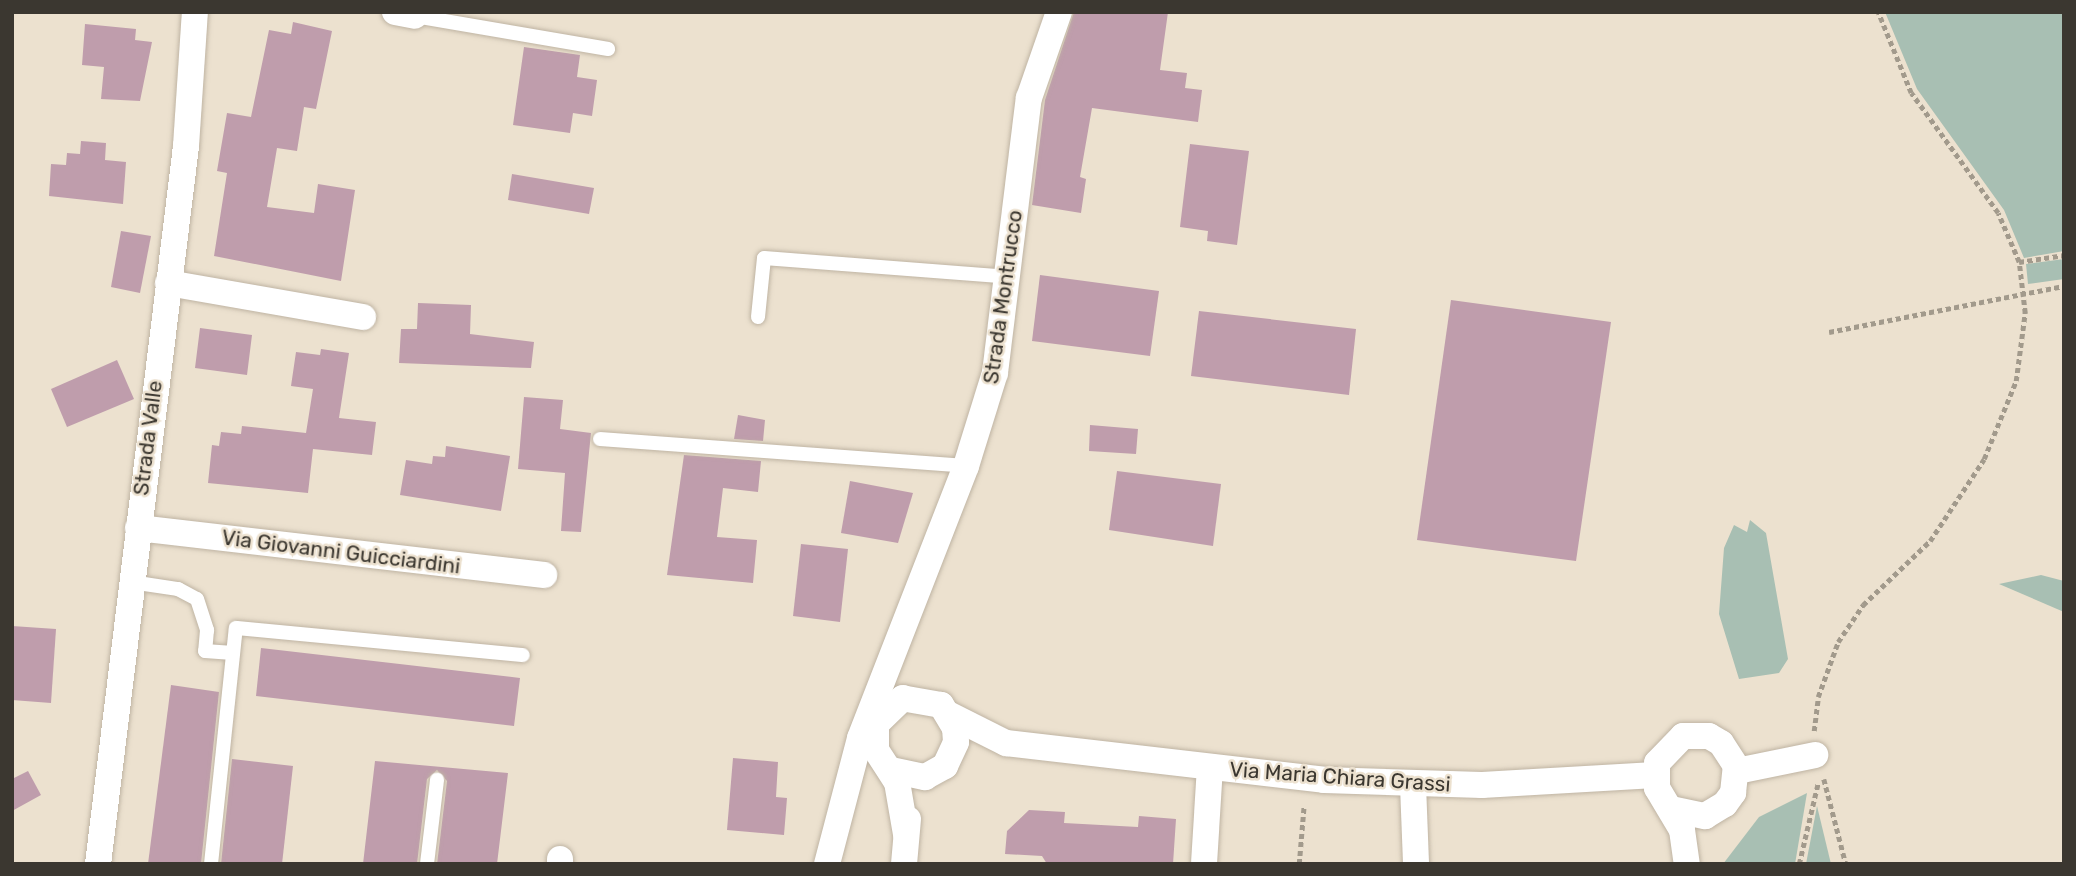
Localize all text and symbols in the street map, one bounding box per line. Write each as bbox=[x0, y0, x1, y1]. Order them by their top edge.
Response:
street label: Strada Montrucco bbox=[978, 208, 1028, 386]
street label: Strada Valle bbox=[128, 379, 168, 497]
street label: Via Giovanni Guicciardini bbox=[220, 525, 462, 579]
street label: Via Maria Chiara Grassi bbox=[1229, 757, 1451, 797]

